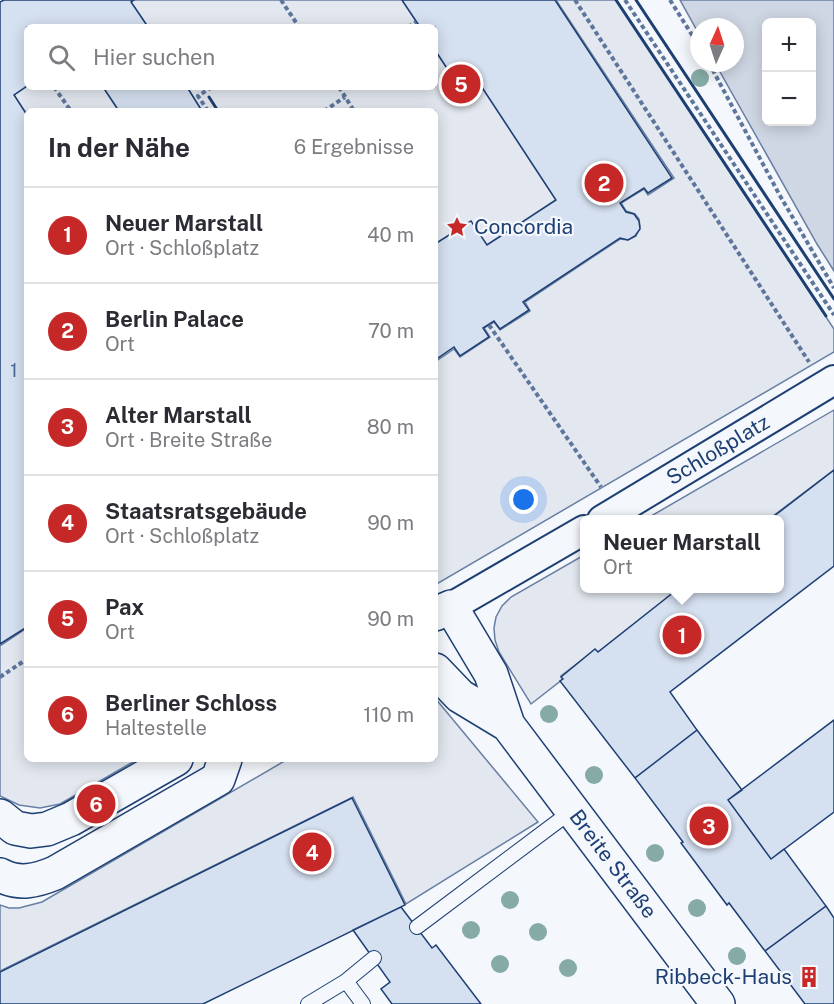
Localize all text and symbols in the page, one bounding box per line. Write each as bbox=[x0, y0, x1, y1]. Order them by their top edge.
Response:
north arrow bbox=[690, 18, 744, 72]
map controls bbox=[762, 18, 816, 126]
button: + bbox=[762, 18, 816, 72]
search box bbox=[24, 24, 438, 90]
icon: search bbox=[45, 41, 78, 74]
text: Hier suchen bbox=[93, 44, 215, 70]
pin: 5 bbox=[442, 62, 480, 106]
button: − bbox=[762, 72, 816, 126]
text: In der Nähe bbox=[48, 132, 190, 163]
text: 6 Ergebnisse bbox=[294, 135, 414, 159]
pin: 2 bbox=[584, 160, 624, 206]
text: Neuer Marstall bbox=[105, 210, 263, 236]
place label: Concordia bbox=[474, 214, 573, 239]
place icon: Concordia bbox=[445, 215, 469, 239]
text: 1 bbox=[63, 223, 72, 247]
text: 40 m bbox=[367, 223, 414, 247]
text: Ort · Schloßplatz bbox=[105, 236, 259, 260]
text: Berlin Palace bbox=[105, 306, 244, 332]
text: 2 bbox=[61, 319, 74, 343]
text: 70 m bbox=[368, 319, 414, 343]
text: Ort bbox=[105, 332, 135, 356]
house number: 1 bbox=[10, 360, 18, 381]
text: Alter Marstall bbox=[105, 402, 252, 428]
street label: Schloßplatz bbox=[662, 409, 774, 490]
text: 3 bbox=[61, 415, 74, 439]
text: 80 m bbox=[367, 415, 414, 439]
text: Ort · Breite Straße bbox=[105, 428, 272, 452]
your location bbox=[509, 485, 538, 514]
text: Staatsratsgebäude bbox=[105, 498, 307, 524]
text: 4 bbox=[61, 511, 74, 535]
text: 90 m bbox=[367, 511, 414, 535]
popup bbox=[580, 515, 784, 593]
text: Ort · Schloßplatz bbox=[105, 524, 259, 548]
text: Neuer Marstall bbox=[603, 529, 761, 555]
text: Ort bbox=[603, 555, 633, 579]
text: Pax bbox=[105, 594, 144, 620]
text: 5 bbox=[61, 607, 74, 631]
text: 90 m bbox=[367, 607, 414, 631]
pin: 1 bbox=[662, 612, 702, 658]
text: Ort bbox=[105, 620, 135, 644]
text: Berliner Schloss bbox=[105, 690, 277, 716]
text: 6 bbox=[61, 703, 74, 727]
text: 110 m bbox=[363, 703, 414, 727]
text: Haltestelle bbox=[105, 716, 207, 740]
pin: 6 bbox=[76, 782, 116, 826]
street label: Breite Straße bbox=[564, 804, 662, 923]
pin: 3 bbox=[690, 804, 728, 848]
pin: 4 bbox=[292, 830, 332, 874]
place label: Ribbeck-Haus bbox=[655, 964, 792, 989]
building icon: Ribbeck-Haus bbox=[797, 965, 821, 989]

